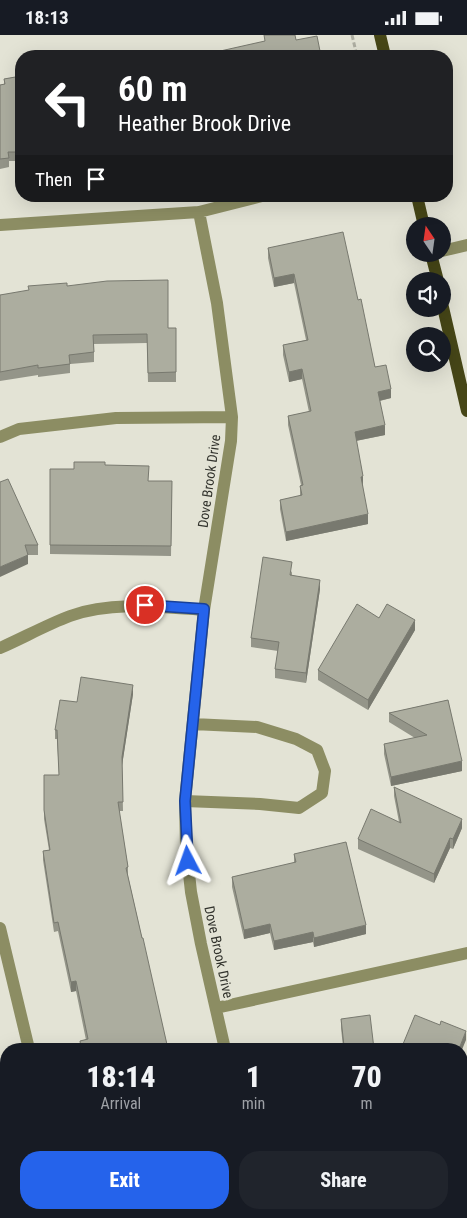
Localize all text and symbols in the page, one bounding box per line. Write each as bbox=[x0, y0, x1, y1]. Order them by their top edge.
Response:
text: 18:13 bbox=[25, 6, 69, 29]
text: 60 m bbox=[118, 69, 187, 110]
icon: left bbox=[35, 70, 100, 135]
text: Heather Brook Drive bbox=[118, 111, 291, 136]
icon: arrive bbox=[82, 165, 110, 193]
text: Then bbox=[35, 168, 72, 191]
north arrow bbox=[406, 217, 451, 263]
map controls bbox=[406, 217, 451, 372]
button: sound bbox=[406, 272, 451, 317]
button: search bbox=[406, 327, 451, 372]
street label: Dove Brook Drive bbox=[195, 433, 224, 529]
pin bbox=[124, 584, 166, 626]
icon: arrive bbox=[131, 591, 159, 619]
position arrow bbox=[161, 834, 213, 886]
street label: Dove Brook Drive bbox=[201, 904, 237, 1000]
text: 18:14 bbox=[86, 1059, 156, 1094]
text: 1 bbox=[246, 1059, 261, 1094]
text: 70 bbox=[351, 1059, 382, 1094]
text: Arrival bbox=[101, 1094, 141, 1113]
text: min bbox=[242, 1094, 265, 1113]
text: m bbox=[361, 1094, 373, 1113]
button: Exit bbox=[20, 1151, 229, 1209]
button: Share bbox=[239, 1151, 448, 1209]

